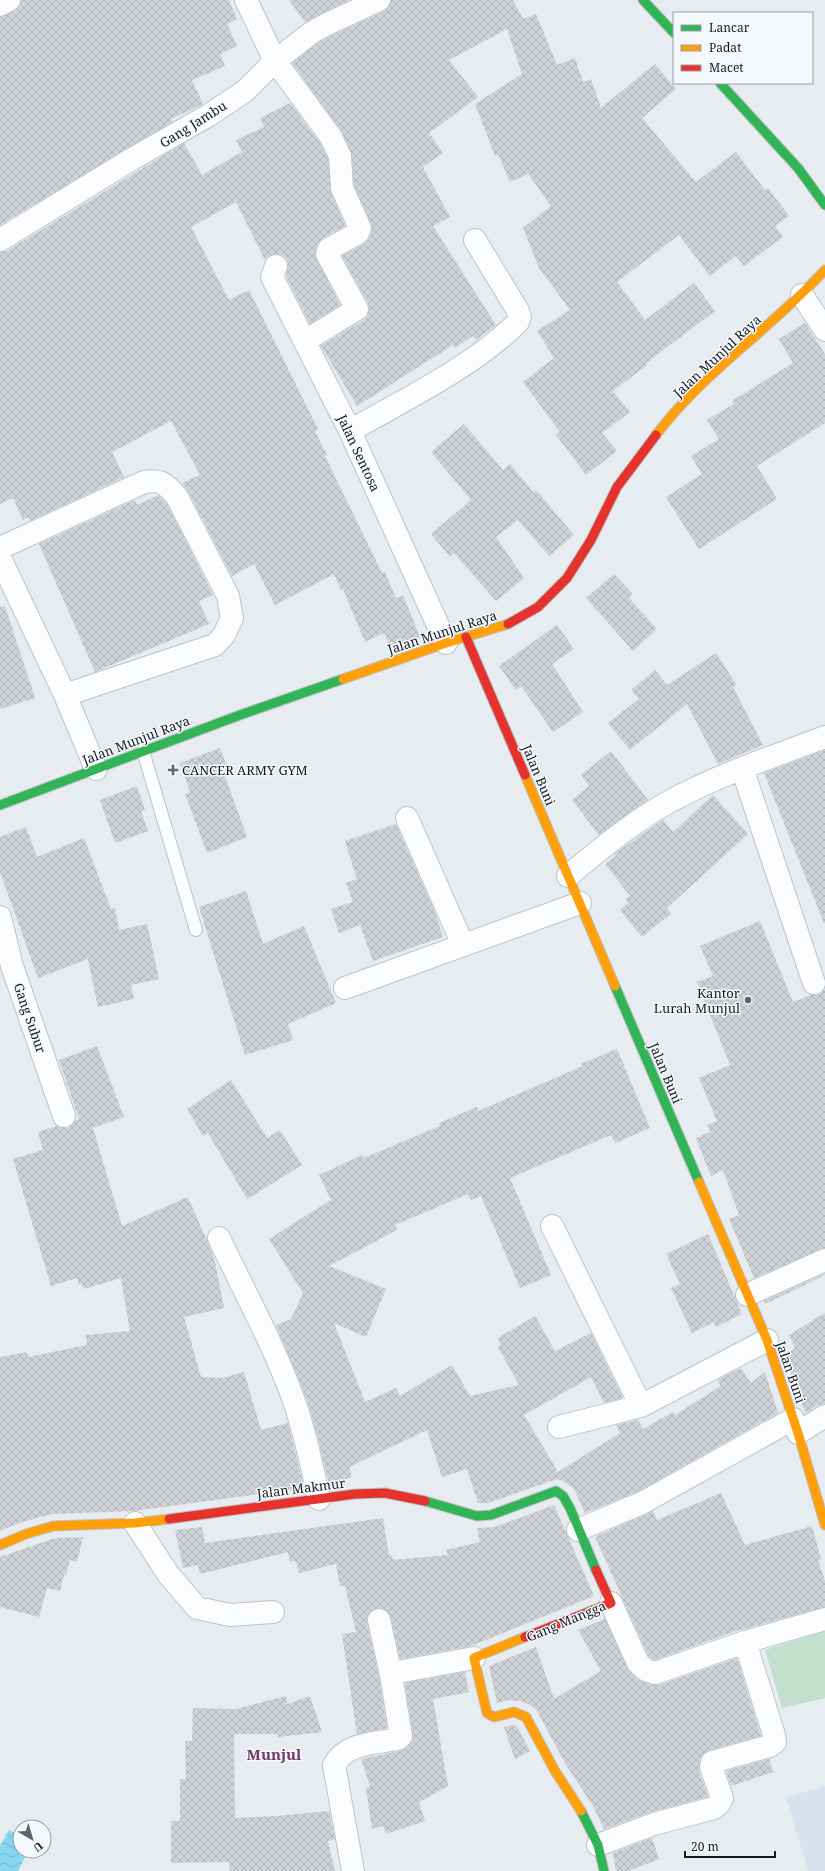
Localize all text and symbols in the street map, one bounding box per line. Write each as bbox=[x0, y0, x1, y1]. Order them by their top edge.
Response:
legend bbox=[673, 12, 813, 84]
text: Lancar bbox=[709, 19, 750, 36]
text: Padat bbox=[709, 39, 741, 56]
text: Macet bbox=[709, 59, 744, 76]
street label: Gang Jambu bbox=[156, 96, 230, 152]
street label: Jalan Munjul Raya bbox=[669, 311, 765, 402]
street label: Jalan Sentosa bbox=[333, 411, 385, 494]
street label: Jalan Munjul Raya bbox=[384, 606, 499, 658]
street label: Jalan Munjul Raya bbox=[79, 711, 192, 769]
street label: Jalan Buni bbox=[518, 741, 560, 808]
place label: CANCER ARMY GYM bbox=[182, 761, 308, 779]
marker: CANCER ARMY GYM bbox=[167, 764, 179, 776]
street label: Gang Subur bbox=[10, 981, 50, 1055]
place label: Kantor Lurah Munjul bbox=[654, 984, 740, 1017]
marker: Kantor Lurah Munjul bbox=[743, 995, 753, 1005]
street label: Jalan Buni bbox=[645, 1039, 687, 1106]
street label: Jalan Buni bbox=[772, 1338, 810, 1405]
street label: Jalan Makmur bbox=[255, 1474, 346, 1502]
street label: Gang Mangga bbox=[524, 1596, 608, 1646]
district label: Munjul bbox=[247, 1744, 302, 1764]
north arrow bbox=[12, 1819, 52, 1859]
scale bar bbox=[685, 1833, 775, 1859]
text: 20 m bbox=[691, 1838, 719, 1855]
text: U bbox=[30, 1839, 46, 1856]

